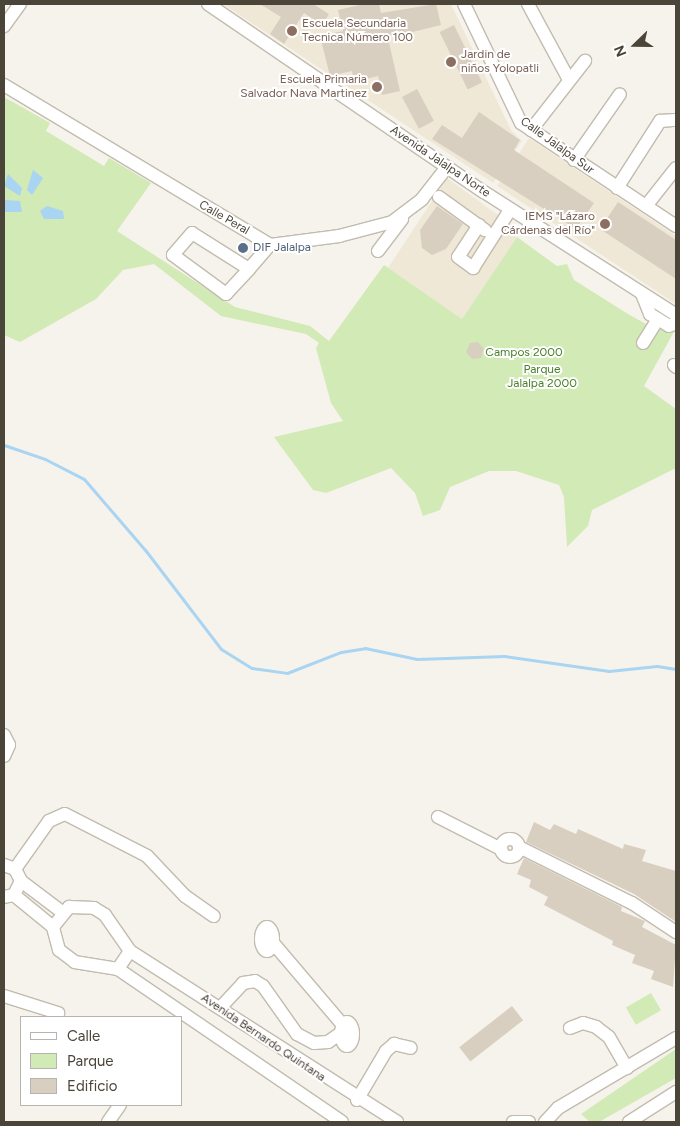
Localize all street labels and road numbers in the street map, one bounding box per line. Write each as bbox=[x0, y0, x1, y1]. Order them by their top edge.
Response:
street label: Calle Jalalpa Sur bbox=[517, 114, 597, 178]
street label: Avenida Jalalpa Norte bbox=[387, 123, 493, 201]
street label: Calle Peral bbox=[196, 198, 252, 238]
street label: Avenida Bernardo Quintana bbox=[198, 991, 328, 1085]

